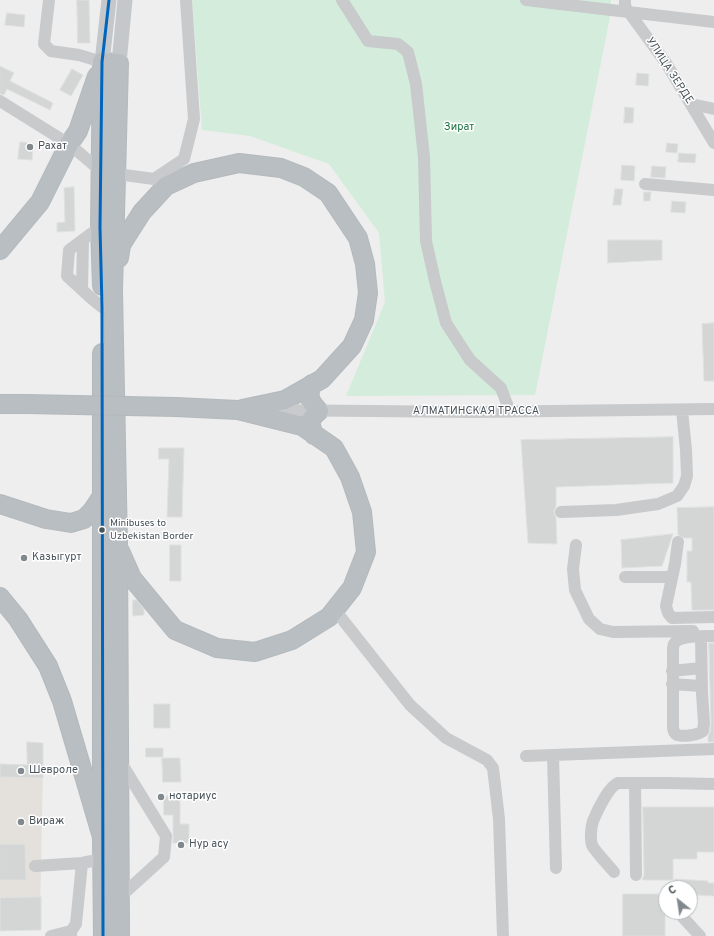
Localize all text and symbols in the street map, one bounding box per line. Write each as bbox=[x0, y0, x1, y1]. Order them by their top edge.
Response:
street label: УЛИЦА ЗЕРДЕ bbox=[643, 35, 695, 107]
park label: Зират bbox=[444, 121, 474, 135]
place label: Рахат bbox=[38, 140, 67, 154]
marker: Рахат bbox=[25, 142, 35, 152]
street label: АЛМАТИНСКАЯ ТРАССА bbox=[413, 405, 539, 419]
place label: Minibuses to Uzbekistan Border bbox=[110, 518, 193, 542]
marker: Minibuses to Uzbekistan Border bbox=[97, 525, 107, 535]
place label: Казыгурт bbox=[32, 551, 82, 565]
marker: Казыгурт bbox=[19, 553, 29, 563]
place label: Шевроле bbox=[29, 764, 78, 778]
marker: Шевроле bbox=[16, 766, 26, 776]
place label: нотариус bbox=[169, 790, 217, 804]
marker: нотариус bbox=[156, 792, 166, 802]
place label: Вираж bbox=[29, 815, 64, 829]
marker: Вираж bbox=[16, 817, 26, 827]
place label: Нур асу bbox=[189, 838, 229, 852]
marker: Нур асу bbox=[176, 840, 186, 850]
north arrow bbox=[658, 880, 698, 920]
text: С bbox=[666, 883, 679, 898]

